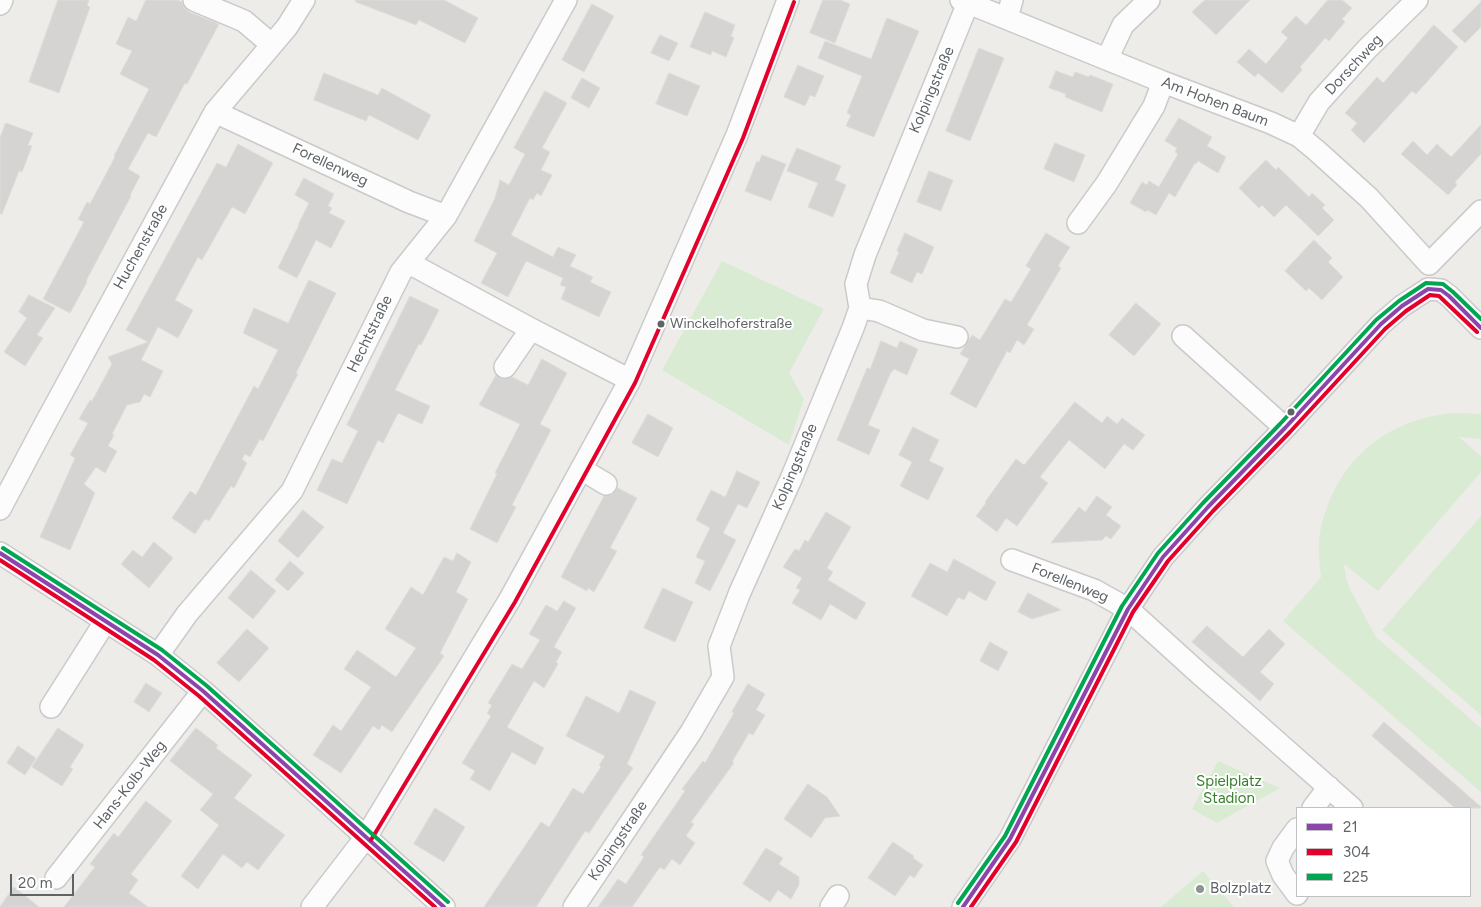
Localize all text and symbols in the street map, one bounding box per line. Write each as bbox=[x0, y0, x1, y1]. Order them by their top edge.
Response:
street label: Dorschweg bbox=[1321, 31, 1387, 99]
street label: Kolpingstraße bbox=[906, 44, 958, 136]
street label: Am Hohen Baum bbox=[1159, 73, 1271, 131]
street label: Forellenweg bbox=[289, 140, 371, 190]
street label: Huchenstraße bbox=[110, 201, 172, 293]
street label: Hechtstraße bbox=[344, 292, 396, 376]
place label: Winckelhoferstraße bbox=[670, 316, 792, 332]
marker: Winckelhoferstraße bbox=[656, 319, 666, 329]
unlabelled marker bbox=[1286, 407, 1296, 417]
street label: Kolpingstraße bbox=[769, 421, 821, 513]
street label: Forellenweg bbox=[1029, 559, 1111, 607]
street label: Hans-Kolb-Weg bbox=[90, 737, 170, 833]
park label: Spielplatz Stadion bbox=[1196, 773, 1262, 808]
street label: Kolpingstraße bbox=[585, 798, 651, 884]
legend bbox=[1296, 807, 1471, 897]
text: 21 bbox=[1343, 818, 1358, 836]
text: 304 bbox=[1343, 843, 1370, 861]
scale bar bbox=[12, 864, 76, 896]
text: 225 bbox=[1343, 868, 1368, 886]
text: 20 m bbox=[18, 874, 52, 892]
place label: Bolzplatz bbox=[1210, 880, 1271, 898]
marker: Bolzplatz bbox=[1194, 883, 1206, 895]

